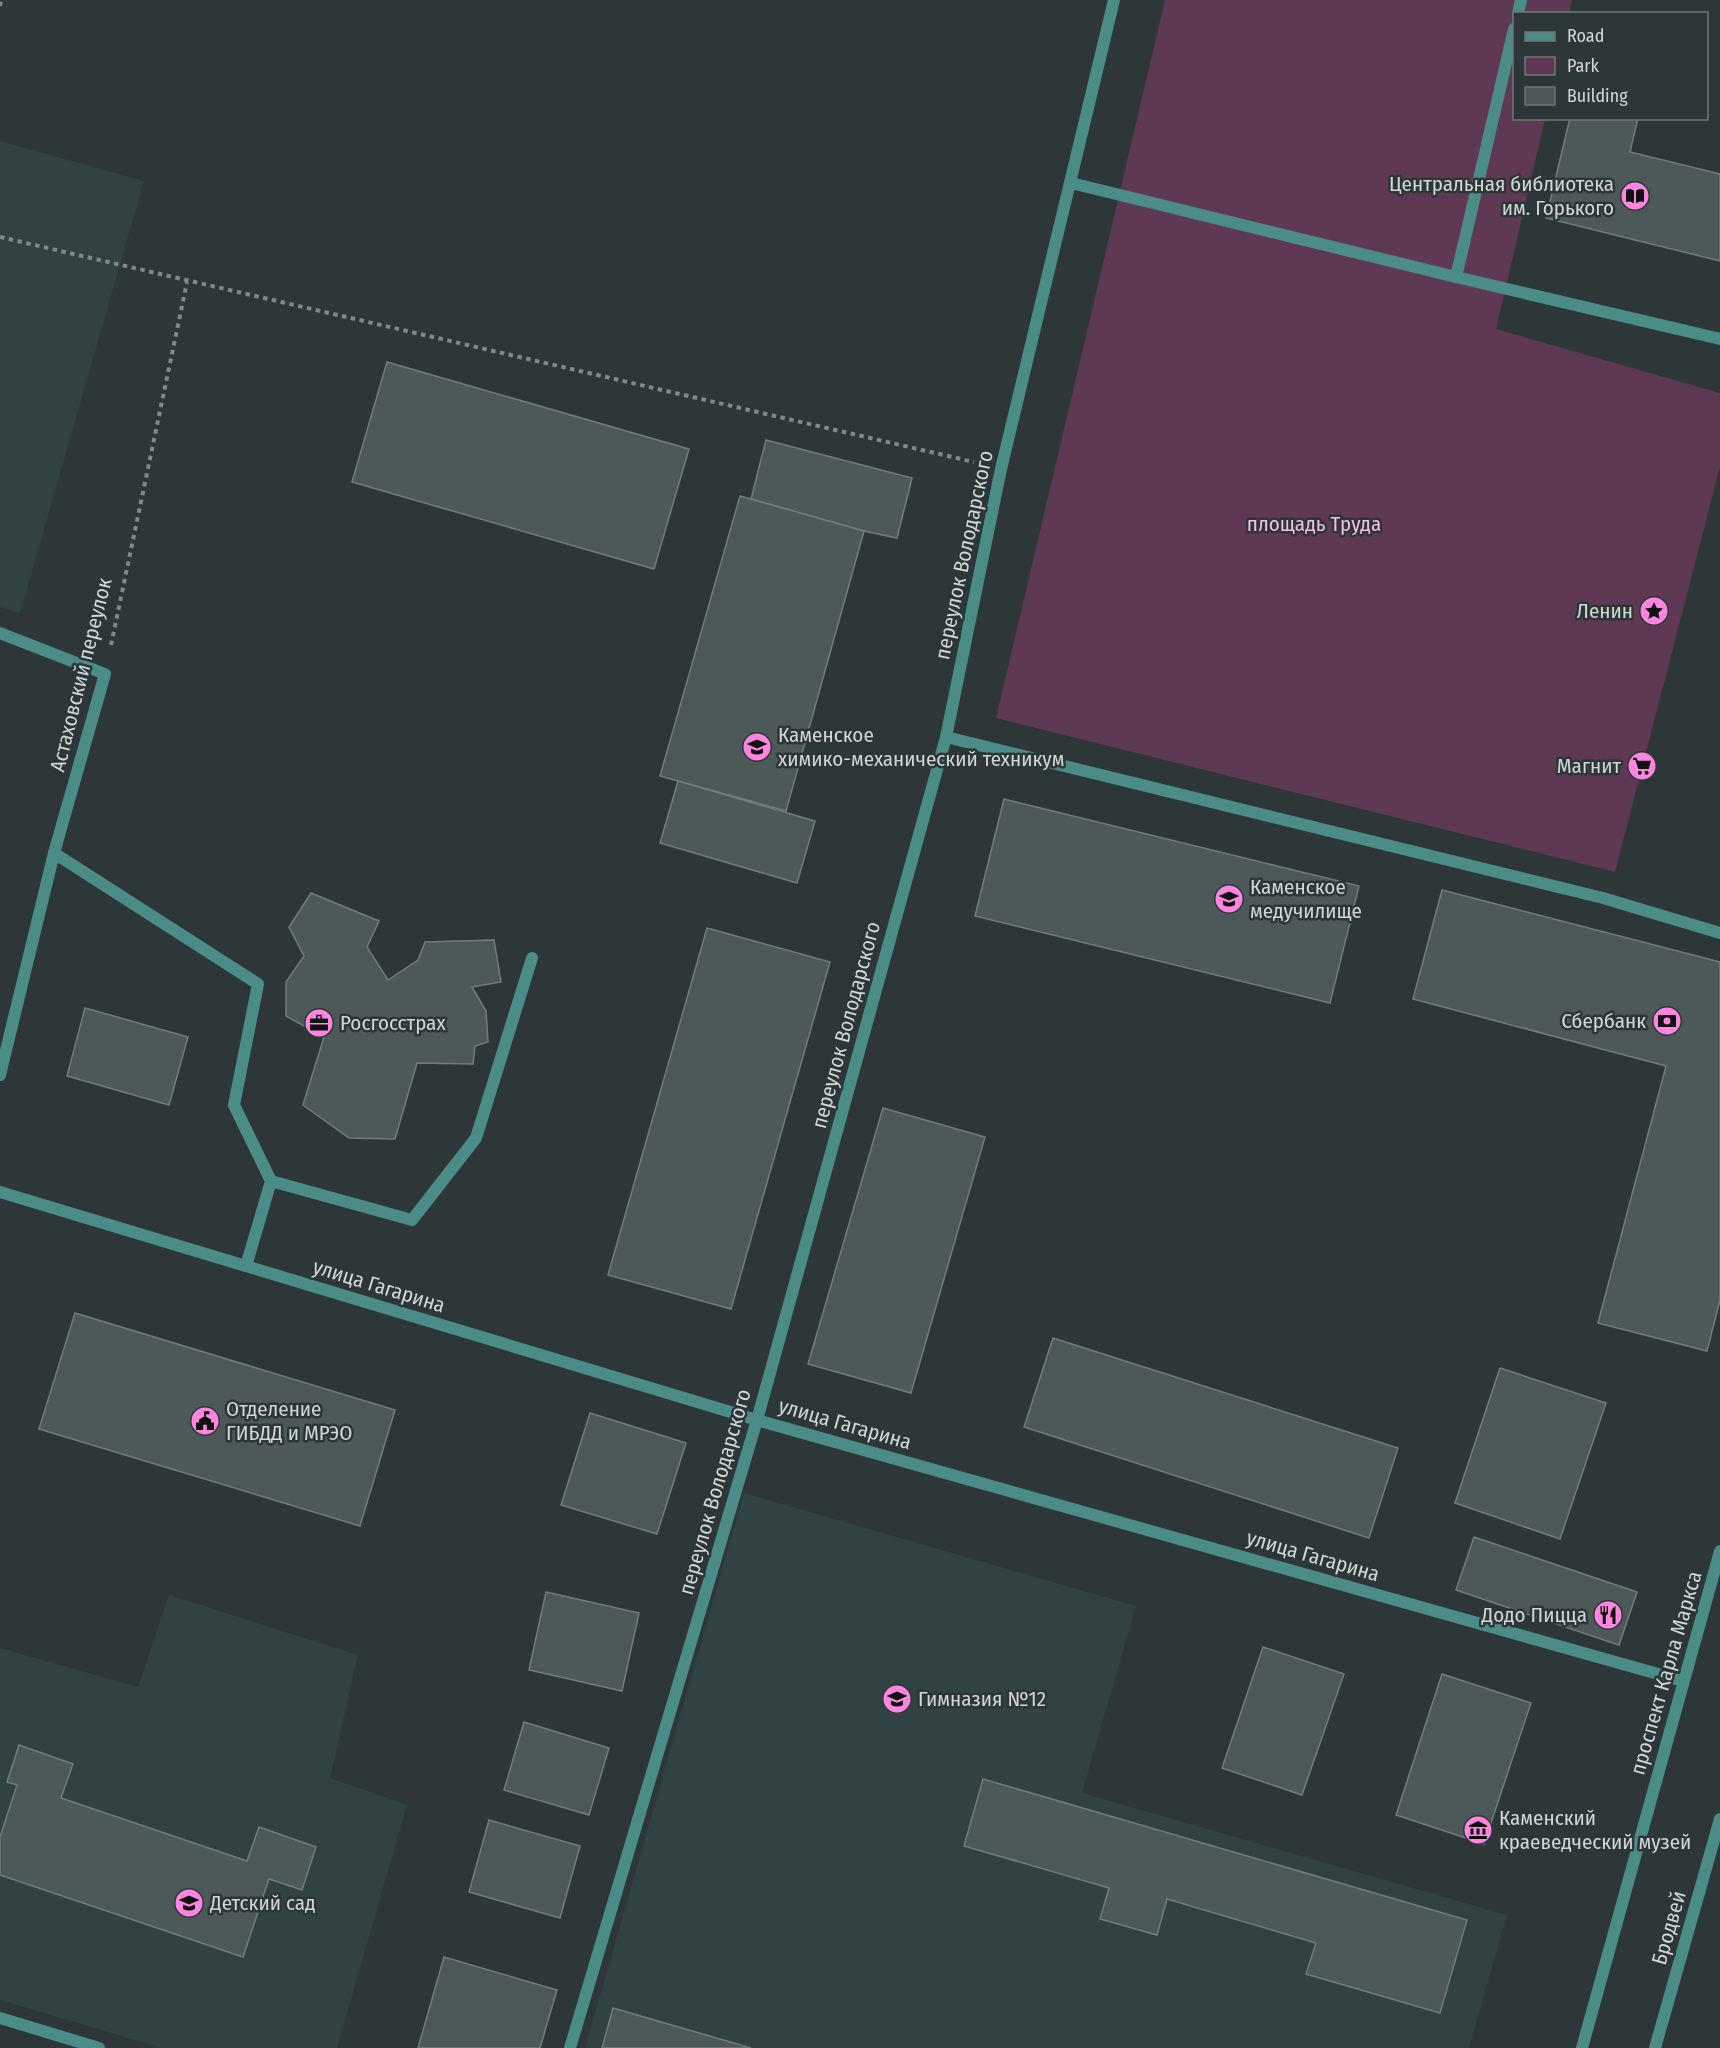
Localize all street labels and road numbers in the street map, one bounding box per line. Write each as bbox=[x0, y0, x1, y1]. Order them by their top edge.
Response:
street label: переулок Володарского bbox=[929, 448, 999, 662]
street label: Астаховский переулок bbox=[44, 575, 118, 775]
street label: переулок Володарского bbox=[806, 919, 886, 1131]
street label: улица Гагарина bbox=[310, 1254, 448, 1318]
street label: переулок Володарского bbox=[673, 1386, 757, 1598]
street label: улица Гагарина bbox=[776, 1393, 914, 1455]
street label: улица Гагарина bbox=[1244, 1525, 1382, 1587]
street label: проспект Карла Маркса bbox=[1624, 1568, 1708, 1778]
street label: Бродвей bbox=[1646, 1888, 1692, 1968]

